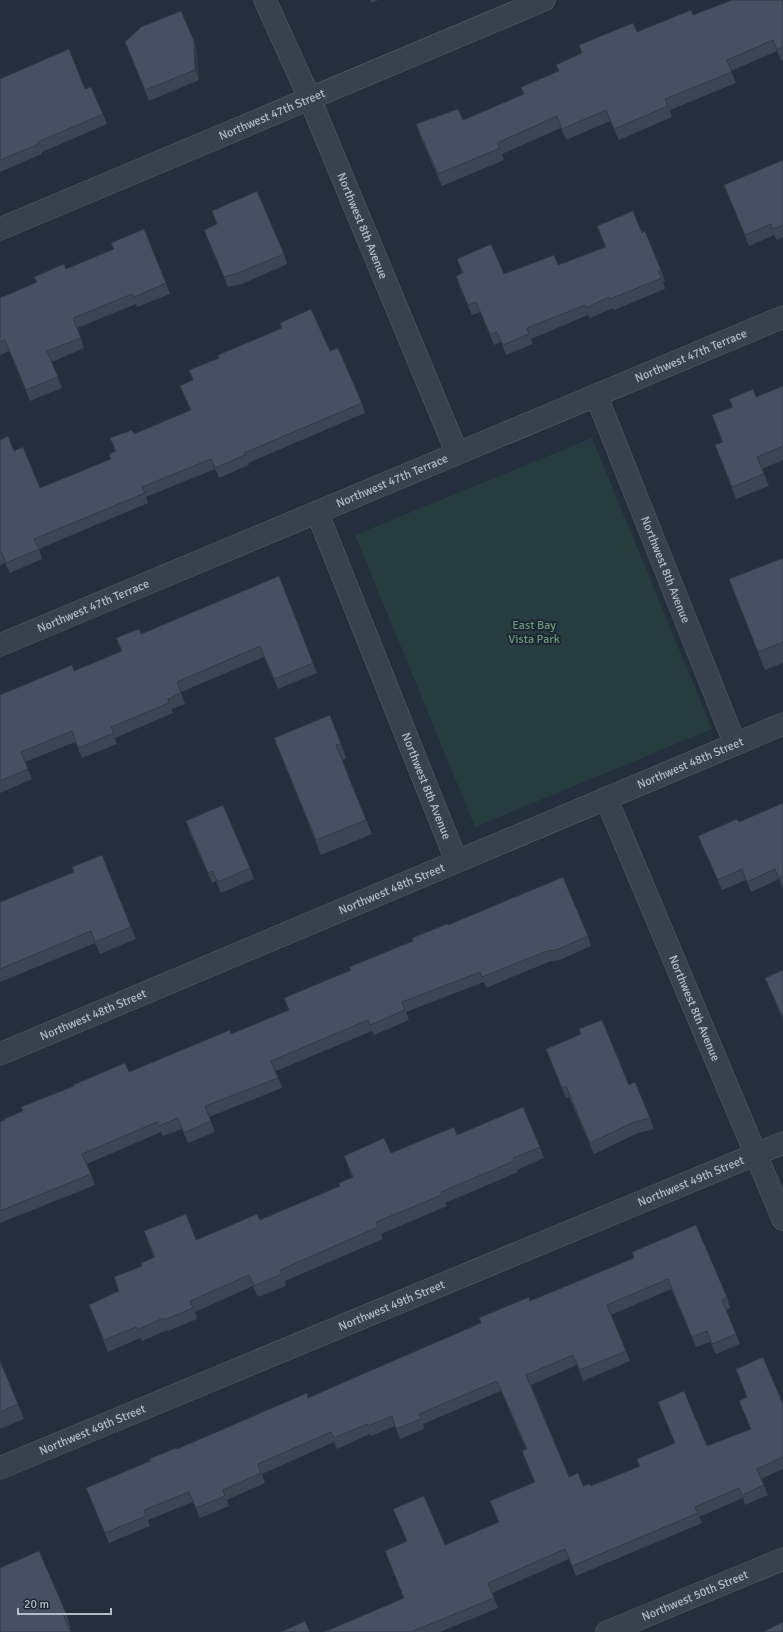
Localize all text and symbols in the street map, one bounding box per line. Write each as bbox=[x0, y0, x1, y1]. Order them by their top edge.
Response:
street label: Northwest 47th Street bbox=[216, 86, 327, 144]
street label: Northwest 8th Avenue bbox=[334, 170, 391, 281]
street label: Northwest 47th Terrace bbox=[633, 326, 749, 386]
street label: Northwest 47th Terrace bbox=[334, 451, 450, 511]
street label: Northwest 8th Avenue bbox=[638, 514, 694, 625]
street label: Northwest 47th Terrace bbox=[35, 576, 151, 636]
park label: East Bay Vista Park bbox=[508, 618, 560, 647]
street label: Northwest 8th Avenue bbox=[398, 730, 454, 842]
street label: Northwest 48th Street bbox=[635, 734, 746, 792]
street label: Northwest 48th Street bbox=[336, 860, 447, 918]
street label: Northwest 8th Avenue bbox=[665, 953, 723, 1064]
street label: Northwest 48th Street bbox=[38, 986, 148, 1044]
street label: Northwest 49th Street bbox=[635, 1152, 746, 1210]
street label: Northwest 49th Street bbox=[336, 1277, 447, 1334]
street label: Northwest 49th Street bbox=[37, 1401, 148, 1458]
street label: Northwest 50th Street bbox=[639, 1567, 750, 1624]
scale bar bbox=[18, 1590, 111, 1616]
text: 20 m bbox=[24, 1597, 49, 1612]

